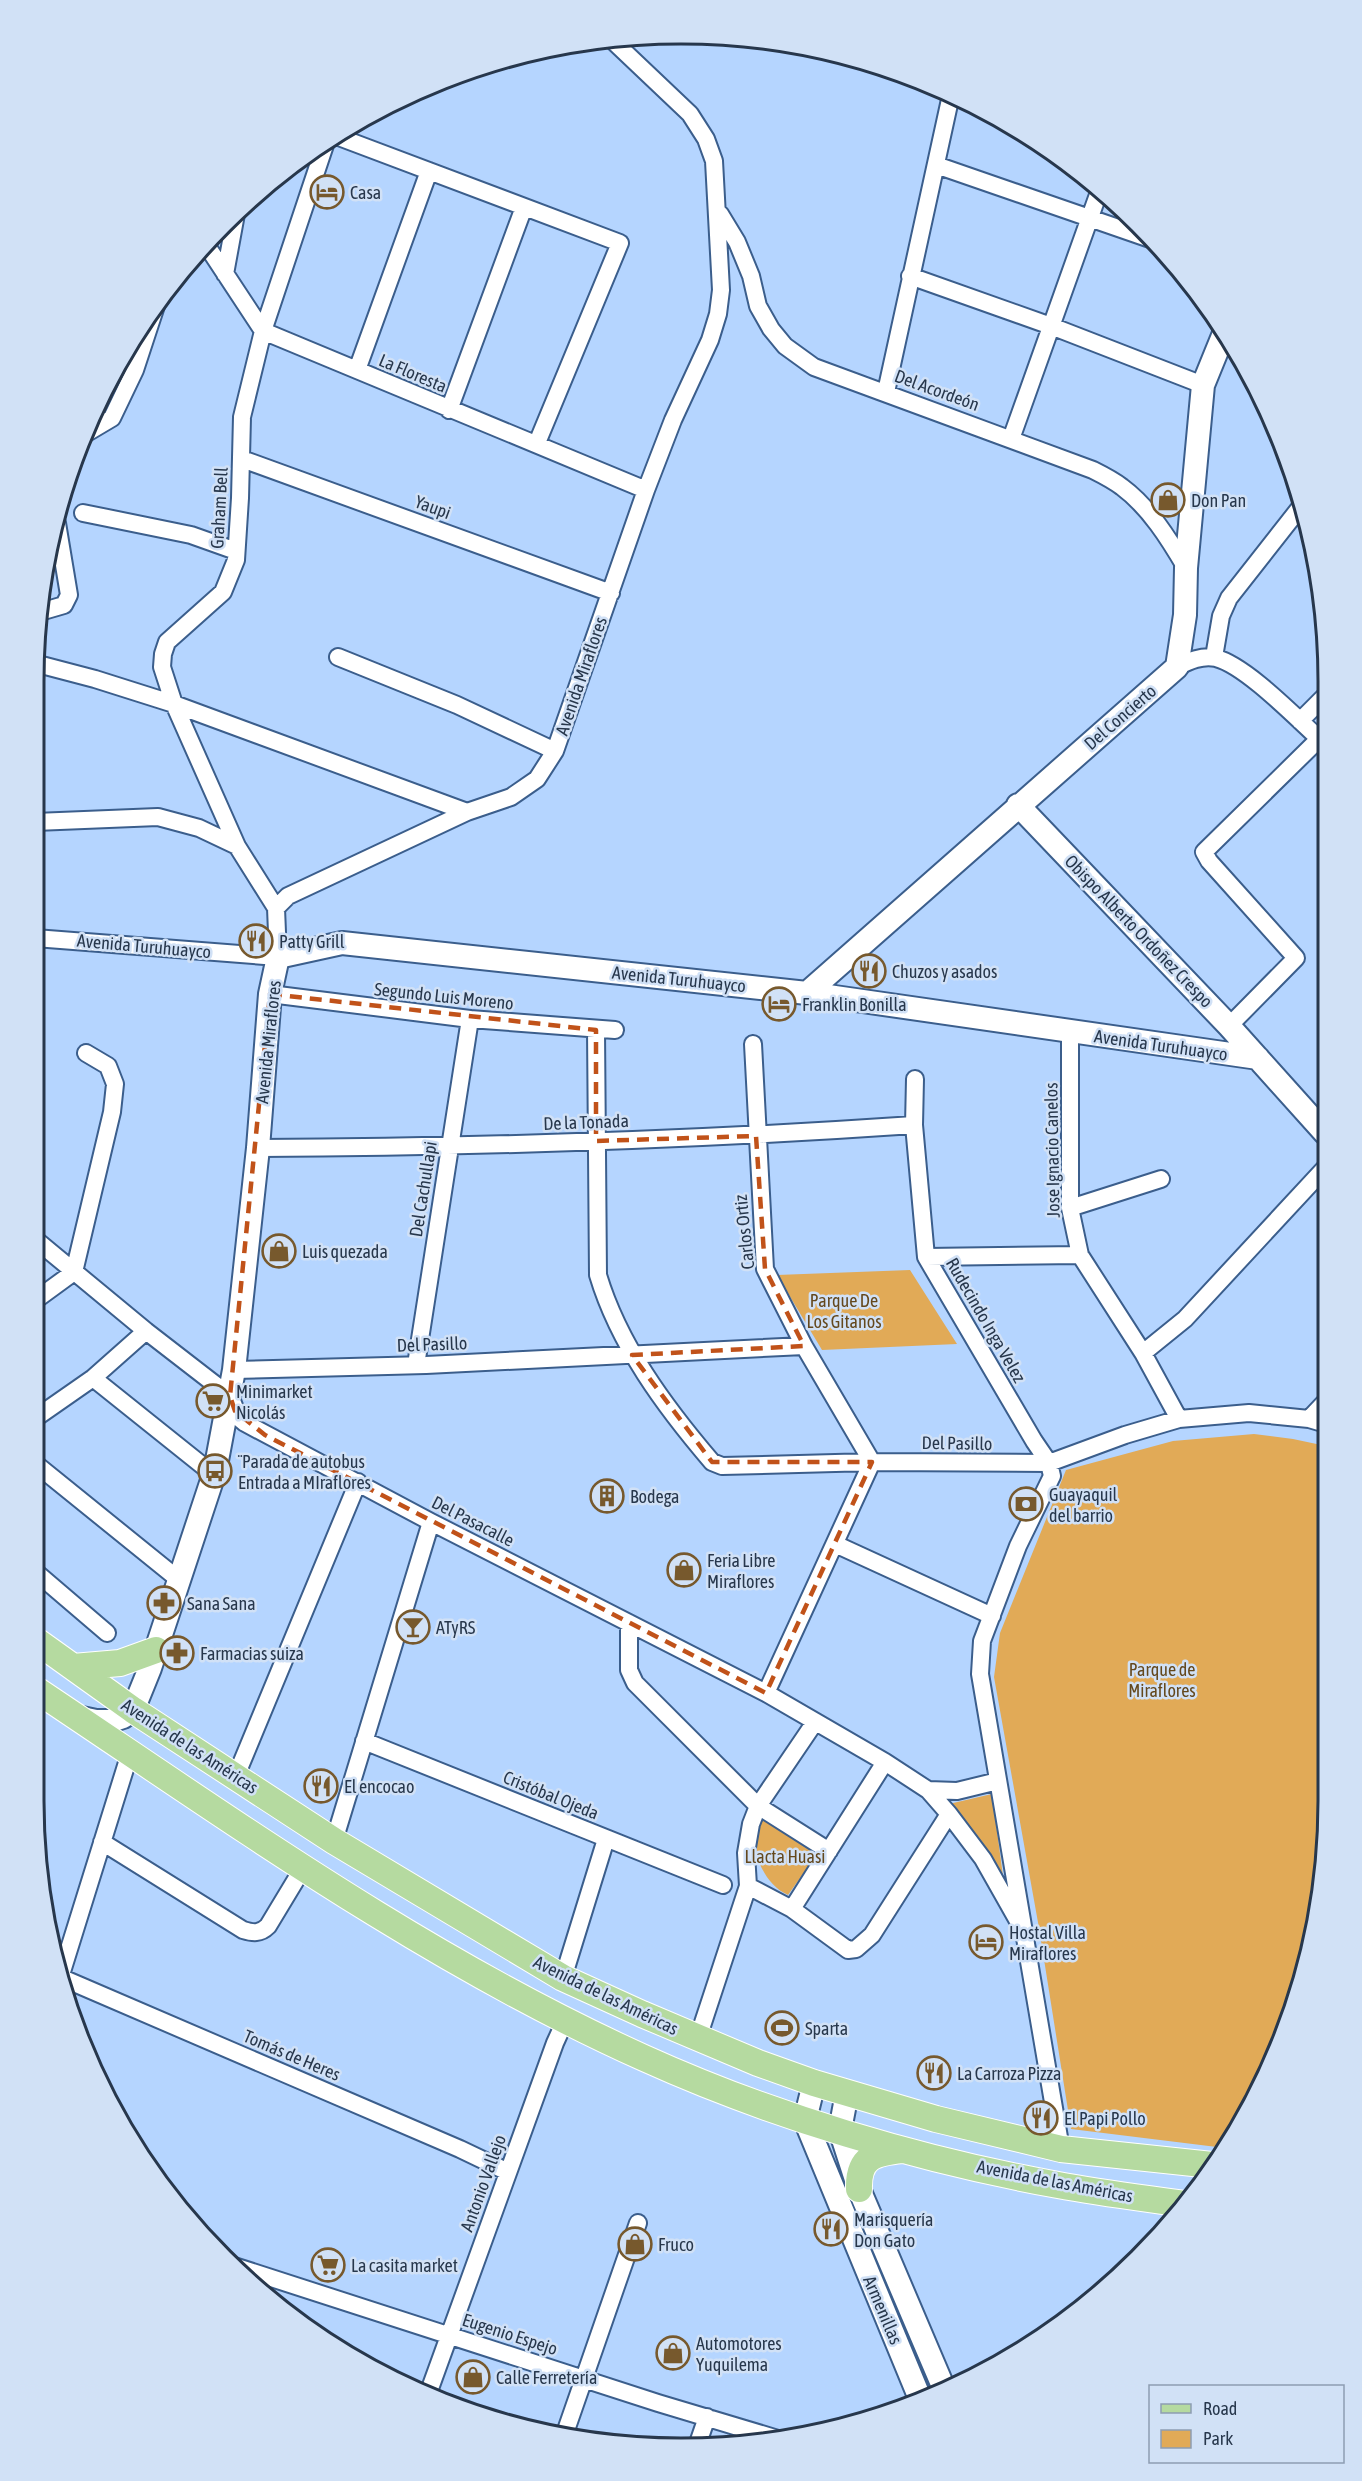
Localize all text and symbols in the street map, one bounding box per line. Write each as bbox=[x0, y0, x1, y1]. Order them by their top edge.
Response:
hotel icon: Casa bbox=[309, 174, 345, 210]
place label: Casa bbox=[350, 182, 381, 203]
street label: La Floresta bbox=[376, 349, 450, 397]
street label: Del Acordeón bbox=[892, 365, 982, 415]
street label: Graham Bell bbox=[206, 466, 232, 549]
shop icon: Don Pan bbox=[1150, 482, 1186, 518]
place label: Don Pan bbox=[1191, 490, 1246, 511]
street label: Yaupi bbox=[412, 491, 454, 523]
street label: Avenida Miraflores bbox=[551, 614, 611, 738]
street label: Del Concierto bbox=[1080, 680, 1160, 754]
street label: Obispo Alberto Ordoñez Crespo bbox=[1061, 850, 1217, 1012]
restaurant icon: Patty Grill bbox=[238, 923, 274, 959]
street label: Avenida Turuhuayco bbox=[76, 930, 212, 962]
place label: Patty Grill bbox=[279, 931, 345, 952]
restaurant icon: Chuzos y asados bbox=[851, 953, 887, 989]
place label: Chuzos y asados bbox=[892, 961, 997, 982]
street label: Avenida Turuhuayco bbox=[611, 962, 747, 996]
street label: Segundo Luis Moreno bbox=[373, 978, 515, 1014]
street label: Avenida Miraflores bbox=[251, 979, 285, 1105]
hotel icon: Franklin Bonilla bbox=[761, 986, 797, 1022]
place label: Franklin Bonilla bbox=[802, 994, 907, 1015]
street label: Avenida Turuhuayco bbox=[1093, 1025, 1229, 1065]
street label: Jose Ignacio Canelos bbox=[1040, 1082, 1064, 1218]
street label: De la Tonada bbox=[543, 1110, 629, 1134]
street label: Del Cachullapi bbox=[405, 1140, 441, 1238]
street label: Carlos Ortiz bbox=[730, 1193, 758, 1270]
shop icon: Luis quezada bbox=[261, 1233, 297, 1269]
place label: Luis quezada bbox=[302, 1241, 388, 1262]
street label: Rudecindo Inga Velez bbox=[942, 1254, 1030, 1387]
park label: Parque De Los Gitanos bbox=[806, 1290, 882, 1332]
street label: Del Pasillo bbox=[396, 1332, 468, 1356]
place label: Minimarket Nicolás bbox=[236, 1381, 313, 1423]
supermarket icon: Minimarket Nicolás bbox=[195, 1383, 231, 1419]
street label: Del Pasillo bbox=[922, 1432, 992, 1454]
place label: ¨Parada de autobus Entrada a MIraflores bbox=[238, 1451, 371, 1493]
bus stop icon: ¨Parada de autobus Entrada a MIraflores bbox=[197, 1453, 233, 1489]
building icon: Bodega bbox=[589, 1478, 625, 1514]
place label: Guayaquil del barrio bbox=[1049, 1484, 1118, 1526]
place label: Bodega bbox=[630, 1486, 679, 1507]
bank icon: Guayaquil del barrio bbox=[1008, 1486, 1044, 1522]
street label: Del Pasacalle bbox=[428, 1491, 518, 1551]
place label: Feria Libre Miraflores bbox=[707, 1550, 775, 1592]
shop icon: Feria Libre Miraflores bbox=[666, 1552, 702, 1588]
pharmacy icon: Sana Sana bbox=[146, 1585, 182, 1621]
place label: Sana Sana bbox=[187, 1593, 256, 1614]
bar icon: ATyRS bbox=[395, 1609, 431, 1645]
place label: ATyRS bbox=[436, 1617, 476, 1638]
pharmacy icon: Farmacias suiza bbox=[159, 1635, 195, 1671]
place label: Farmacias suiza bbox=[200, 1643, 304, 1664]
park label: Parque de Miraflores bbox=[1128, 1659, 1196, 1701]
street label: Avenida de las Américas bbox=[118, 1694, 262, 1798]
street label: Cristóbal Ojeda bbox=[500, 1766, 602, 1824]
restaurant icon: El encocao bbox=[303, 1768, 339, 1804]
place label: El encocao bbox=[344, 1776, 414, 1797]
park label: Llacta Huasi bbox=[745, 1846, 825, 1867]
place label: Hostal Villa Miraflores bbox=[1009, 1922, 1086, 1964]
hotel icon: Hostal Villa Miraflores bbox=[968, 1924, 1004, 1960]
street label: Avenida de las Américas bbox=[530, 1951, 682, 2039]
sports icon: Sparta bbox=[764, 2010, 800, 2046]
place label: Sparta bbox=[805, 2018, 848, 2039]
street label: Tomás de Heres bbox=[240, 2025, 344, 2085]
restaurant icon: La Carroza Pizza bbox=[916, 2055, 952, 2091]
place label: La Carroza Pizza bbox=[957, 2063, 1061, 2084]
restaurant icon: El Papi Pollo bbox=[1023, 2100, 1059, 2136]
place label: El Papi Pollo bbox=[1064, 2108, 1146, 2129]
street label: Antonio Vallejo bbox=[456, 2132, 510, 2234]
street label: Avenida de las Américas bbox=[975, 2156, 1135, 2206]
place label: Marisquería Don Gato bbox=[854, 2209, 933, 2251]
restaurant icon: Marisquería Don Gato bbox=[813, 2211, 849, 2247]
shop icon: Fruco bbox=[617, 2226, 653, 2262]
place label: Fruco bbox=[658, 2234, 694, 2255]
supermarket icon: La casita market bbox=[310, 2247, 346, 2283]
place label: La casita market bbox=[351, 2255, 458, 2276]
street label: Armenillas bbox=[859, 2273, 907, 2347]
street label: Eugenio Espejo bbox=[460, 2309, 560, 2359]
place label: Automotores Yuquilema bbox=[696, 2333, 782, 2375]
shop icon: Automotores Yuquilema bbox=[655, 2335, 691, 2371]
shop icon: Calle Ferretería bbox=[455, 2359, 491, 2395]
place label: Calle Ferretería bbox=[496, 2367, 597, 2388]
legend bbox=[1149, 2385, 1344, 2463]
text: Road bbox=[1203, 2398, 1237, 2419]
text: Park bbox=[1203, 2428, 1233, 2449]

